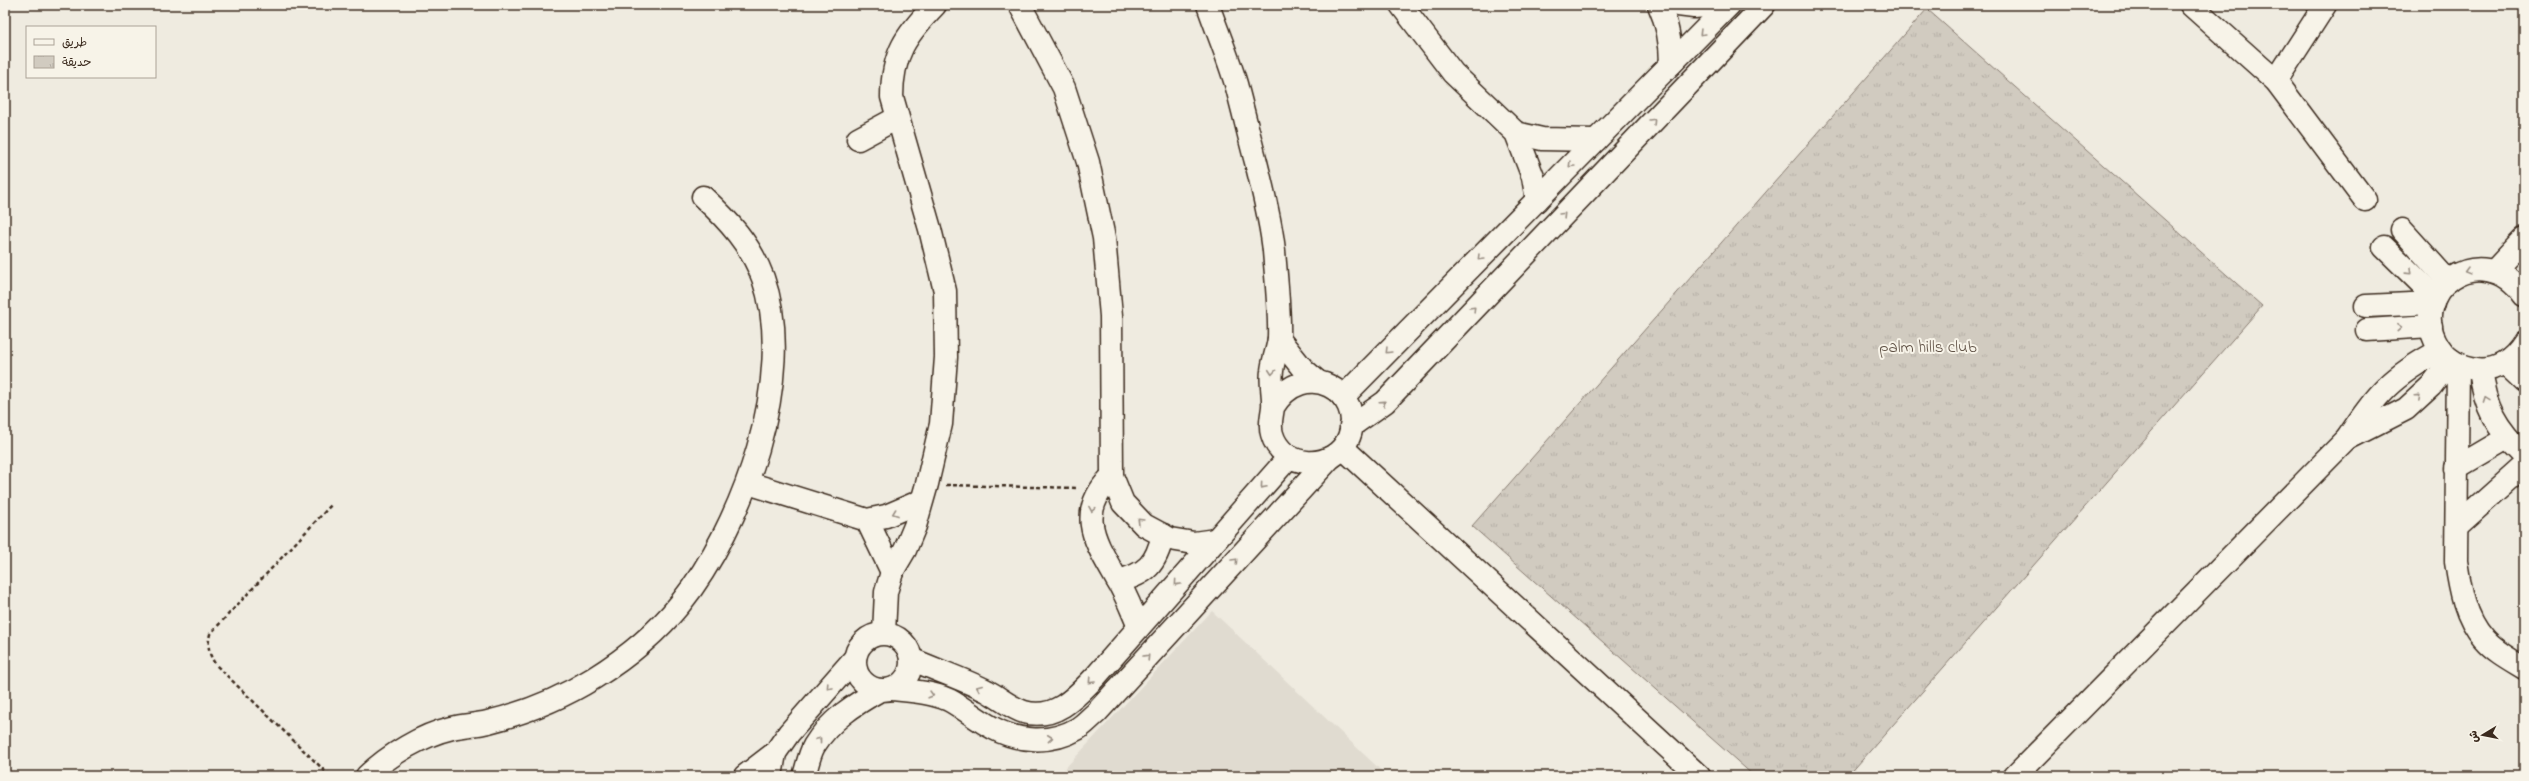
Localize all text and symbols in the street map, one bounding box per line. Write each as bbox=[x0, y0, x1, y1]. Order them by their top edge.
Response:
legend bbox=[26, 26, 156, 78]
one-way arrow bbox=[1699, 28, 1706, 36]
text: طريق bbox=[62, 34, 87, 52]
text: حديقة bbox=[62, 54, 91, 72]
one-way arrow bbox=[1648, 118, 1656, 126]
one-way arrow bbox=[1568, 160, 1576, 168]
one-way arrow bbox=[1558, 212, 1566, 220]
one-way arrow bbox=[1477, 253, 1485, 261]
one-way arrow bbox=[2405, 267, 2412, 274]
one-way arrow bbox=[2464, 267, 2470, 275]
one-way arrow bbox=[1468, 306, 1476, 314]
one-way arrow bbox=[2396, 324, 2402, 333]
park label: palm hills club bbox=[1879, 335, 1977, 360]
one-way arrow bbox=[1386, 346, 1393, 353]
one-way arrow bbox=[1267, 369, 1276, 376]
one-way arrow bbox=[2414, 395, 2421, 402]
one-way arrow bbox=[2482, 397, 2491, 404]
one-way arrow bbox=[1378, 400, 1386, 408]
one-way arrow bbox=[1261, 481, 1268, 489]
one-way arrow bbox=[1088, 505, 1097, 512]
one-way arrow bbox=[892, 508, 899, 517]
one-way arrow bbox=[1137, 518, 1145, 526]
one-way arrow bbox=[1231, 559, 1238, 566]
one-way arrow bbox=[1175, 579, 1182, 586]
one-way arrow bbox=[1143, 654, 1150, 662]
one-way arrow bbox=[1088, 676, 1096, 684]
one-way arrow bbox=[826, 682, 833, 689]
one-way arrow bbox=[975, 685, 983, 693]
one-way arrow bbox=[927, 690, 934, 699]
north arrow bbox=[2463, 715, 2503, 755]
text: ش bbox=[2465, 729, 2483, 744]
one-way arrow bbox=[1047, 734, 1053, 743]
one-way arrow bbox=[814, 738, 821, 745]

